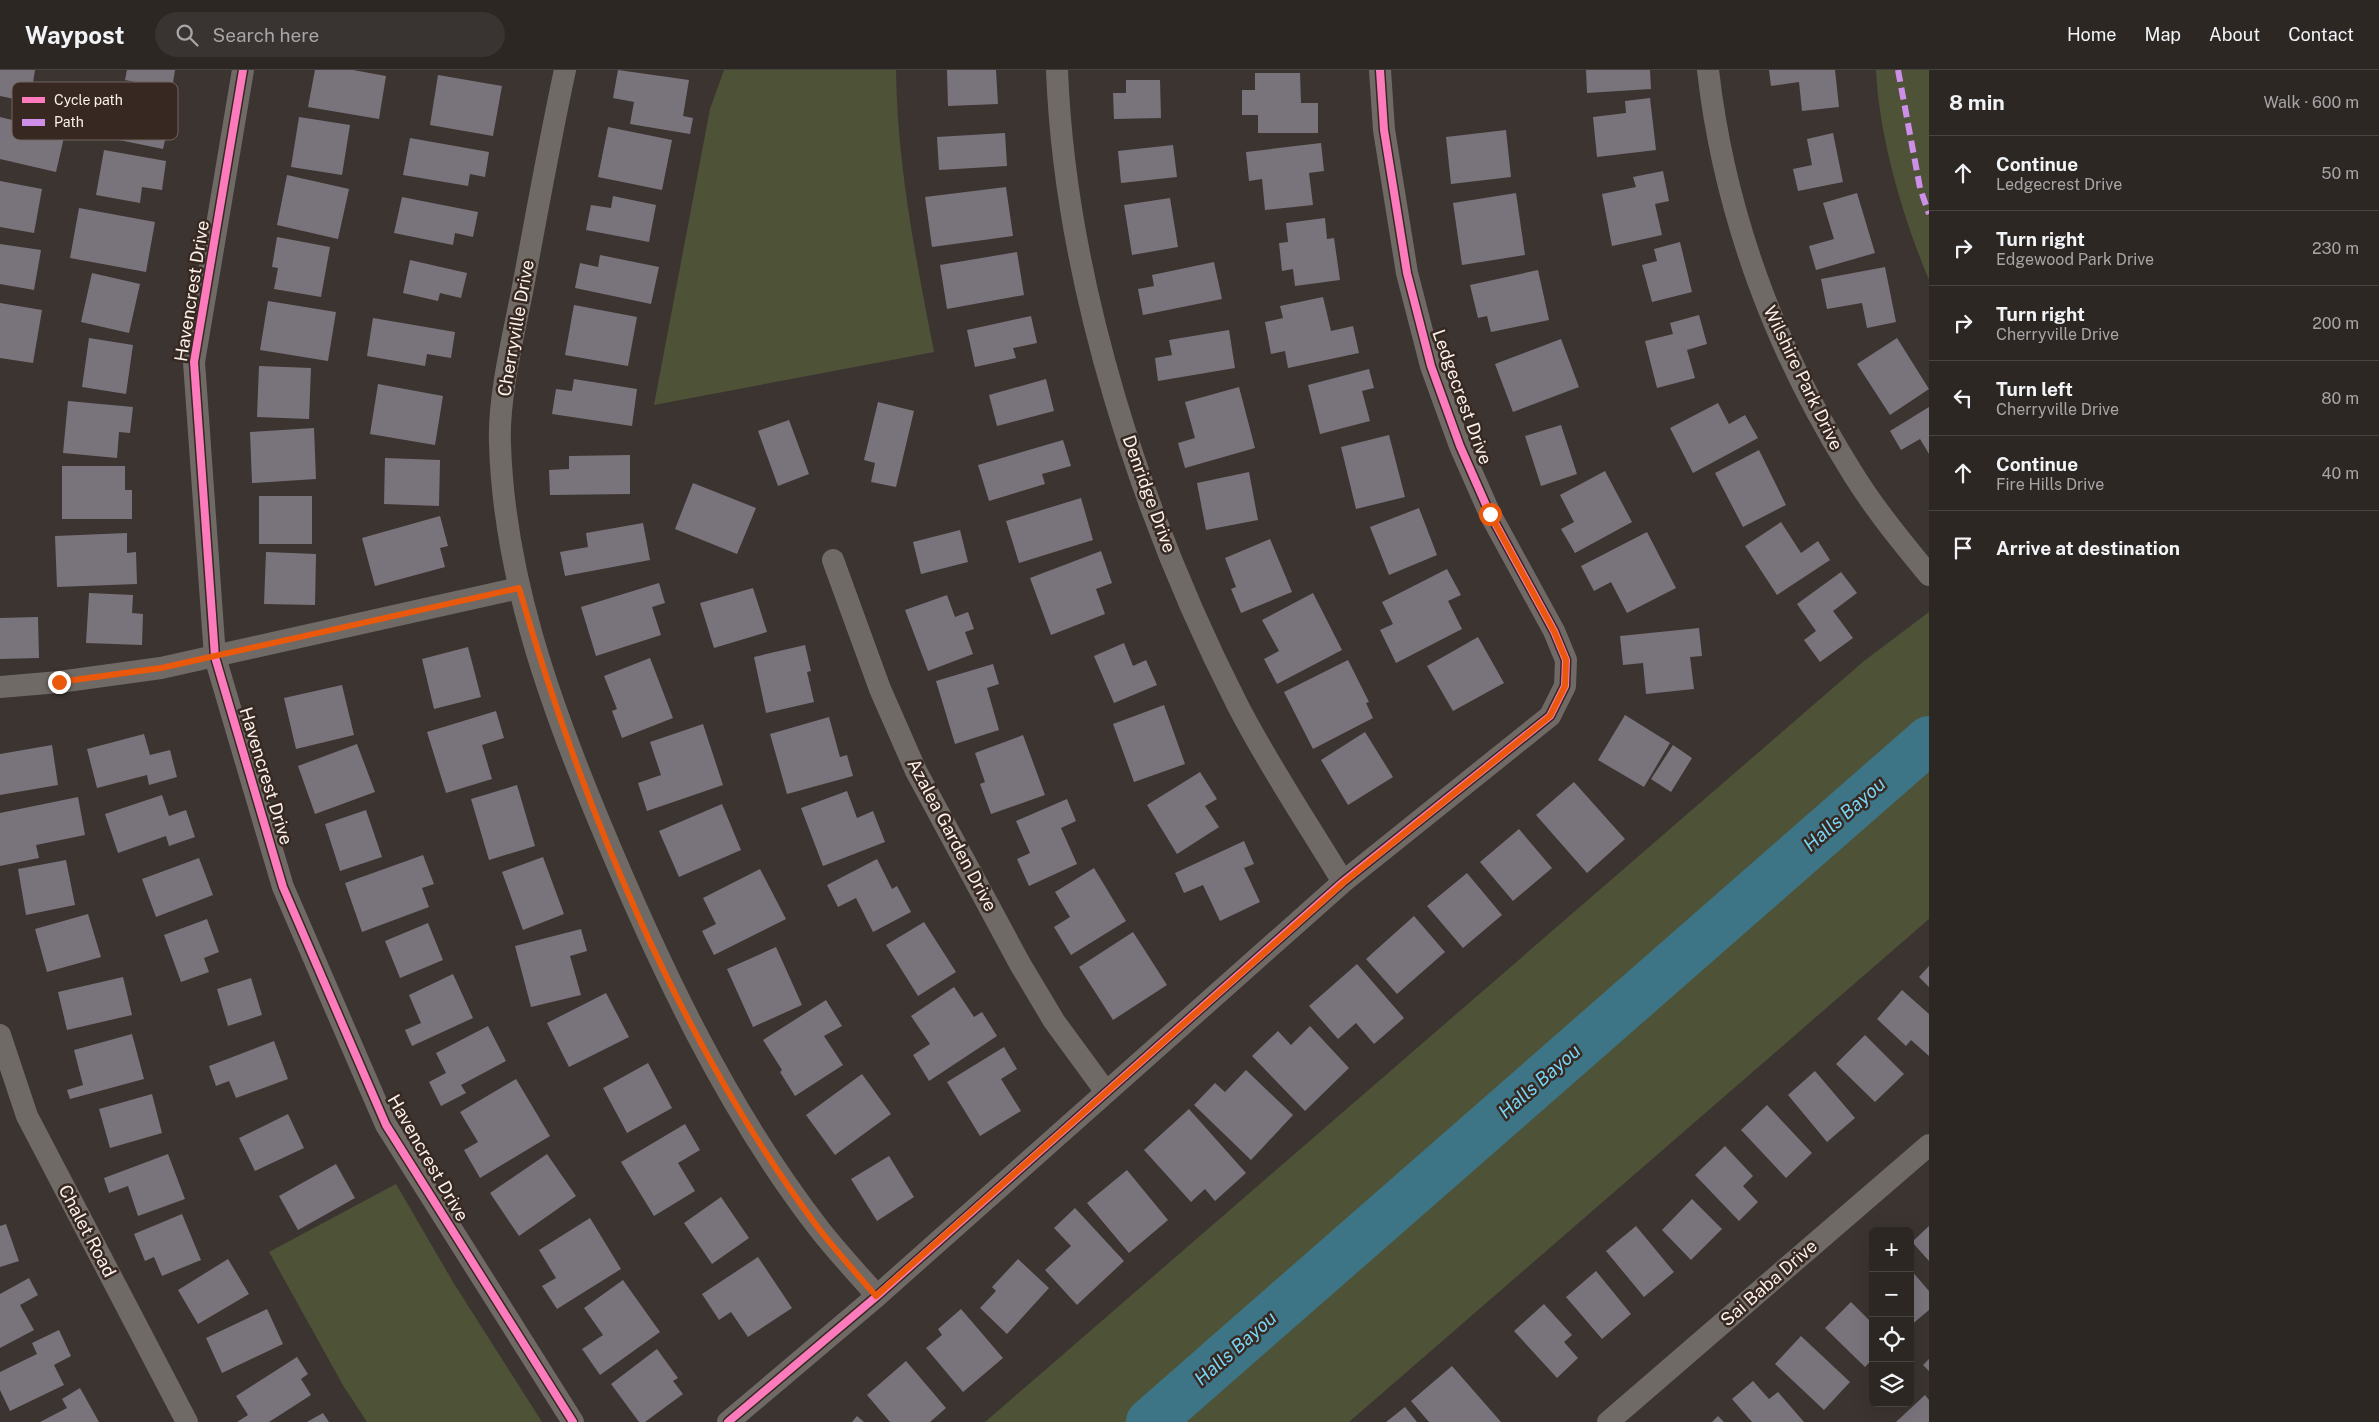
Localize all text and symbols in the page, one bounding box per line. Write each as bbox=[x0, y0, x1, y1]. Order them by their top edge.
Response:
search box bbox=[155, 12, 505, 57]
text: Waypost bbox=[25, 21, 125, 49]
icon: search bbox=[173, 21, 201, 49]
text: Search here bbox=[213, 24, 319, 46]
text: Home bbox=[2067, 24, 2117, 45]
text: Map bbox=[2145, 24, 2181, 45]
text: About bbox=[2209, 24, 2260, 45]
text: Contact bbox=[2288, 24, 2354, 45]
legend bbox=[12, 82, 178, 140]
text: 8 min bbox=[1949, 90, 2005, 115]
text: Cycle path bbox=[54, 92, 123, 108]
text: Walk · 600 m bbox=[2263, 93, 2359, 112]
text: Path bbox=[54, 114, 84, 130]
text: Continue bbox=[1996, 153, 2078, 175]
icon: ahead bbox=[1949, 159, 1977, 187]
text: 50 m bbox=[2321, 164, 2359, 183]
text: Ledgecrest Drive bbox=[1996, 175, 2122, 194]
street label: Havencrest Drive bbox=[170, 219, 213, 363]
text: Turn right bbox=[1996, 228, 2085, 250]
icon: right bbox=[1949, 234, 1977, 262]
text: 230 m bbox=[2312, 239, 2359, 258]
text: Edgewood Park Drive bbox=[1996, 250, 2154, 269]
street label: Cherryville Drive bbox=[493, 258, 538, 398]
street label: Wilshire Park Drive bbox=[1759, 302, 1848, 453]
text: Turn right bbox=[1996, 303, 2085, 325]
icon: right bbox=[1949, 309, 1977, 337]
text: 200 m bbox=[2312, 314, 2359, 333]
text: Cherryville Drive bbox=[1996, 325, 2119, 344]
street label: Ledgecrest Drive bbox=[1428, 326, 1497, 467]
text: Turn left bbox=[1996, 378, 2073, 400]
icon: left bbox=[1949, 384, 1977, 412]
text: 80 m bbox=[2321, 389, 2359, 408]
text: Cherryville Drive bbox=[1996, 400, 2119, 419]
street label: Denridge Drive bbox=[1118, 432, 1180, 556]
text: Continue bbox=[1996, 453, 2078, 475]
icon: ahead bbox=[1949, 459, 1977, 487]
text: 40 m bbox=[2321, 464, 2359, 483]
text: Fire Hills Drive bbox=[1996, 475, 2104, 494]
route start bbox=[1479, 503, 1502, 526]
icon: arrive bbox=[1949, 534, 1977, 562]
text: Arrive at destination bbox=[1996, 537, 2180, 559]
route end bbox=[48, 671, 71, 694]
street label: Havencrest Drive bbox=[236, 704, 297, 847]
street label: Azalea Garden Drive bbox=[903, 755, 1002, 915]
water label: Halls Bayou bbox=[1799, 773, 1889, 855]
water label: Halls Bayou bbox=[1494, 1040, 1584, 1122]
street label: Havencrest Drive bbox=[384, 1091, 473, 1225]
street label: Chalet Road bbox=[54, 1181, 121, 1280]
map controls bbox=[1869, 1227, 1914, 1407]
button: + bbox=[1869, 1227, 1914, 1272]
street label: Sai Baba Drive bbox=[1716, 1235, 1821, 1330]
button: − bbox=[1869, 1272, 1914, 1317]
water label: Halls Bayou bbox=[1190, 1307, 1280, 1389]
button: locate bbox=[1869, 1317, 1914, 1362]
button: layers bbox=[1869, 1362, 1914, 1407]

